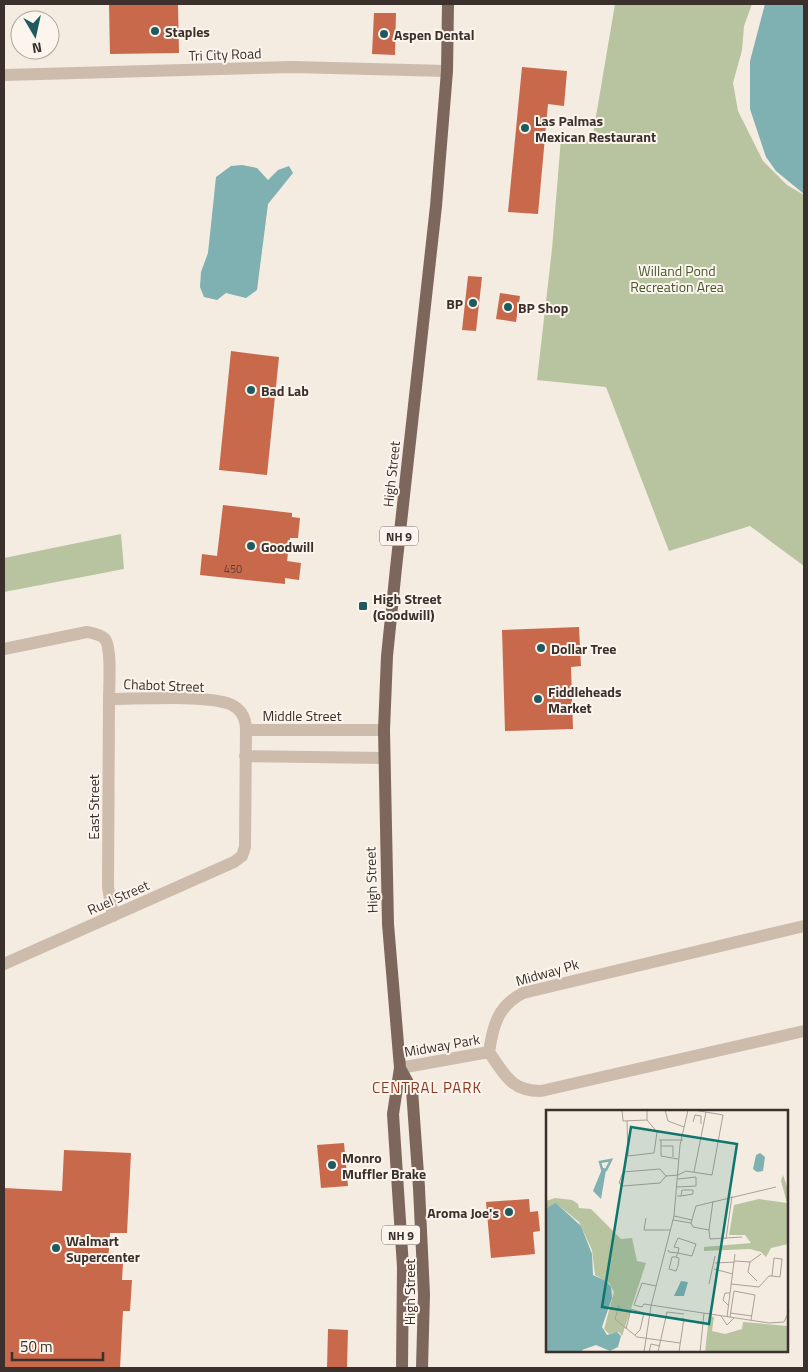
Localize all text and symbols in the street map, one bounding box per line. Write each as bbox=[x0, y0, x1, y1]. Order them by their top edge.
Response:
north arrow bbox=[10, 10, 60, 60]
place label: Staples bbox=[165, 21, 210, 42]
place label: Aspen Dental bbox=[394, 24, 474, 45]
marker: Staples bbox=[149, 25, 161, 37]
marker: Aspen Dental bbox=[378, 28, 390, 40]
text: N bbox=[31, 37, 44, 59]
street label: Tri City Road bbox=[188, 42, 262, 66]
place label: Las Palmas Mexican Restaurant bbox=[535, 110, 656, 147]
marker: Las Palmas Mexican Restaurant bbox=[519, 122, 531, 134]
park label: Willand Pond Recreation Area bbox=[630, 260, 724, 297]
place label: BP bbox=[446, 293, 463, 314]
marker: BP bbox=[467, 297, 479, 309]
place label: BP Shop bbox=[518, 297, 569, 318]
marker: BP Shop bbox=[502, 301, 514, 313]
place label: Bad Lab bbox=[261, 380, 309, 401]
marker: Bad Lab bbox=[245, 384, 257, 396]
street label: High Street bbox=[377, 440, 405, 508]
road number: NH 9 bbox=[380, 526, 418, 546]
place label: Goodwill bbox=[261, 536, 314, 557]
marker: Goodwill bbox=[245, 540, 257, 552]
house number: 450 bbox=[224, 561, 242, 577]
place label: High Street (Goodwill) bbox=[373, 588, 442, 625]
marker: High Street (Goodwill) bbox=[357, 600, 369, 612]
place label: Dollar Tree bbox=[551, 638, 617, 659]
marker: Dollar Tree bbox=[535, 642, 547, 654]
street label: Chabot Street bbox=[123, 673, 205, 697]
place label: Fiddleheads Market bbox=[548, 681, 622, 718]
marker: Fiddleheads Market bbox=[532, 693, 544, 705]
street label: Middle Street bbox=[262, 705, 342, 726]
street label: East Street bbox=[83, 774, 104, 840]
street label: High Street bbox=[359, 846, 383, 914]
street label: Ruel Street bbox=[84, 874, 152, 920]
street label: Midway Pk bbox=[513, 953, 581, 991]
street label: Midway Park bbox=[403, 1028, 482, 1062]
district label: CENTRAL PARK bbox=[372, 1076, 482, 1099]
inset map bbox=[546, 1110, 788, 1352]
place label: Monro Muffler Brake bbox=[342, 1147, 426, 1184]
marker: Monro Muffler Brake bbox=[326, 1159, 338, 1171]
place label: Aroma Joe's bbox=[427, 1202, 499, 1223]
marker: Aroma Joe's bbox=[503, 1206, 515, 1218]
road number: NH 9 bbox=[382, 1226, 420, 1244]
place label: Walmart Supercenter bbox=[66, 1230, 140, 1267]
marker: Walmart Supercenter bbox=[50, 1242, 62, 1254]
street label: High Street bbox=[399, 1259, 420, 1325]
scale bar bbox=[12, 1330, 104, 1362]
text: 50 m bbox=[20, 1335, 53, 1358]

